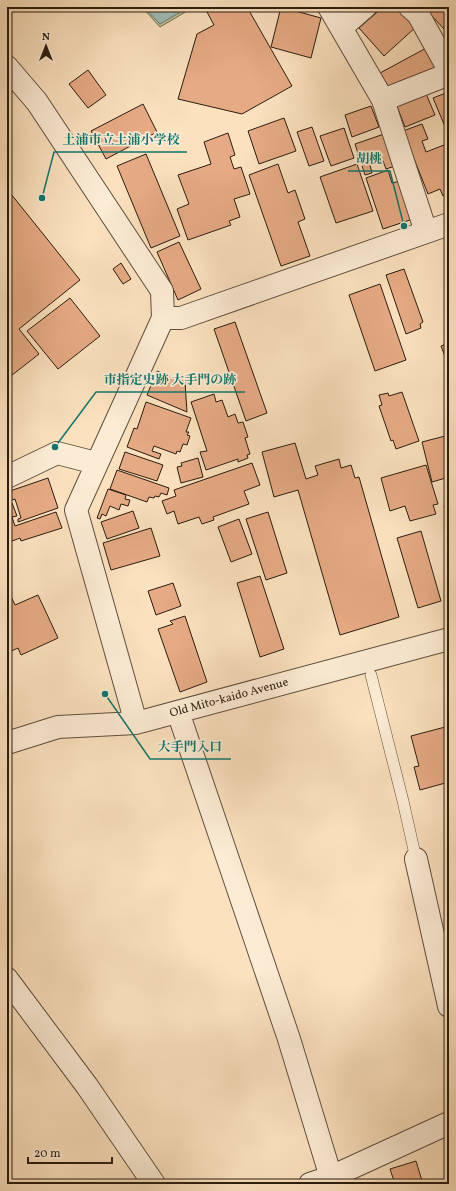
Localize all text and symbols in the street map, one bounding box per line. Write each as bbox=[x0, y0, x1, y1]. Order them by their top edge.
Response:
north arrow bbox=[26, 26, 66, 66]
text: N bbox=[42, 30, 50, 45]
callout: 土浦市立土浦小学校 bbox=[54, 127, 187, 152]
text: 土浦市立土浦小学校 bbox=[62, 132, 180, 150]
callout: 胡桃 bbox=[348, 146, 390, 171]
text: 胡桃 bbox=[356, 151, 382, 169]
callout: 市指定史跡 大手門の跡 bbox=[96, 367, 245, 392]
text: 市指定史跡 大手門の跡 bbox=[104, 372, 236, 390]
street label: Old Mito-kaido Avenue bbox=[168, 674, 290, 722]
callout: 大手門入口 bbox=[150, 734, 231, 759]
text: 大手門入口 bbox=[157, 739, 223, 757]
scale bar bbox=[28, 1139, 112, 1165]
text: 20 m bbox=[34, 1146, 61, 1162]

